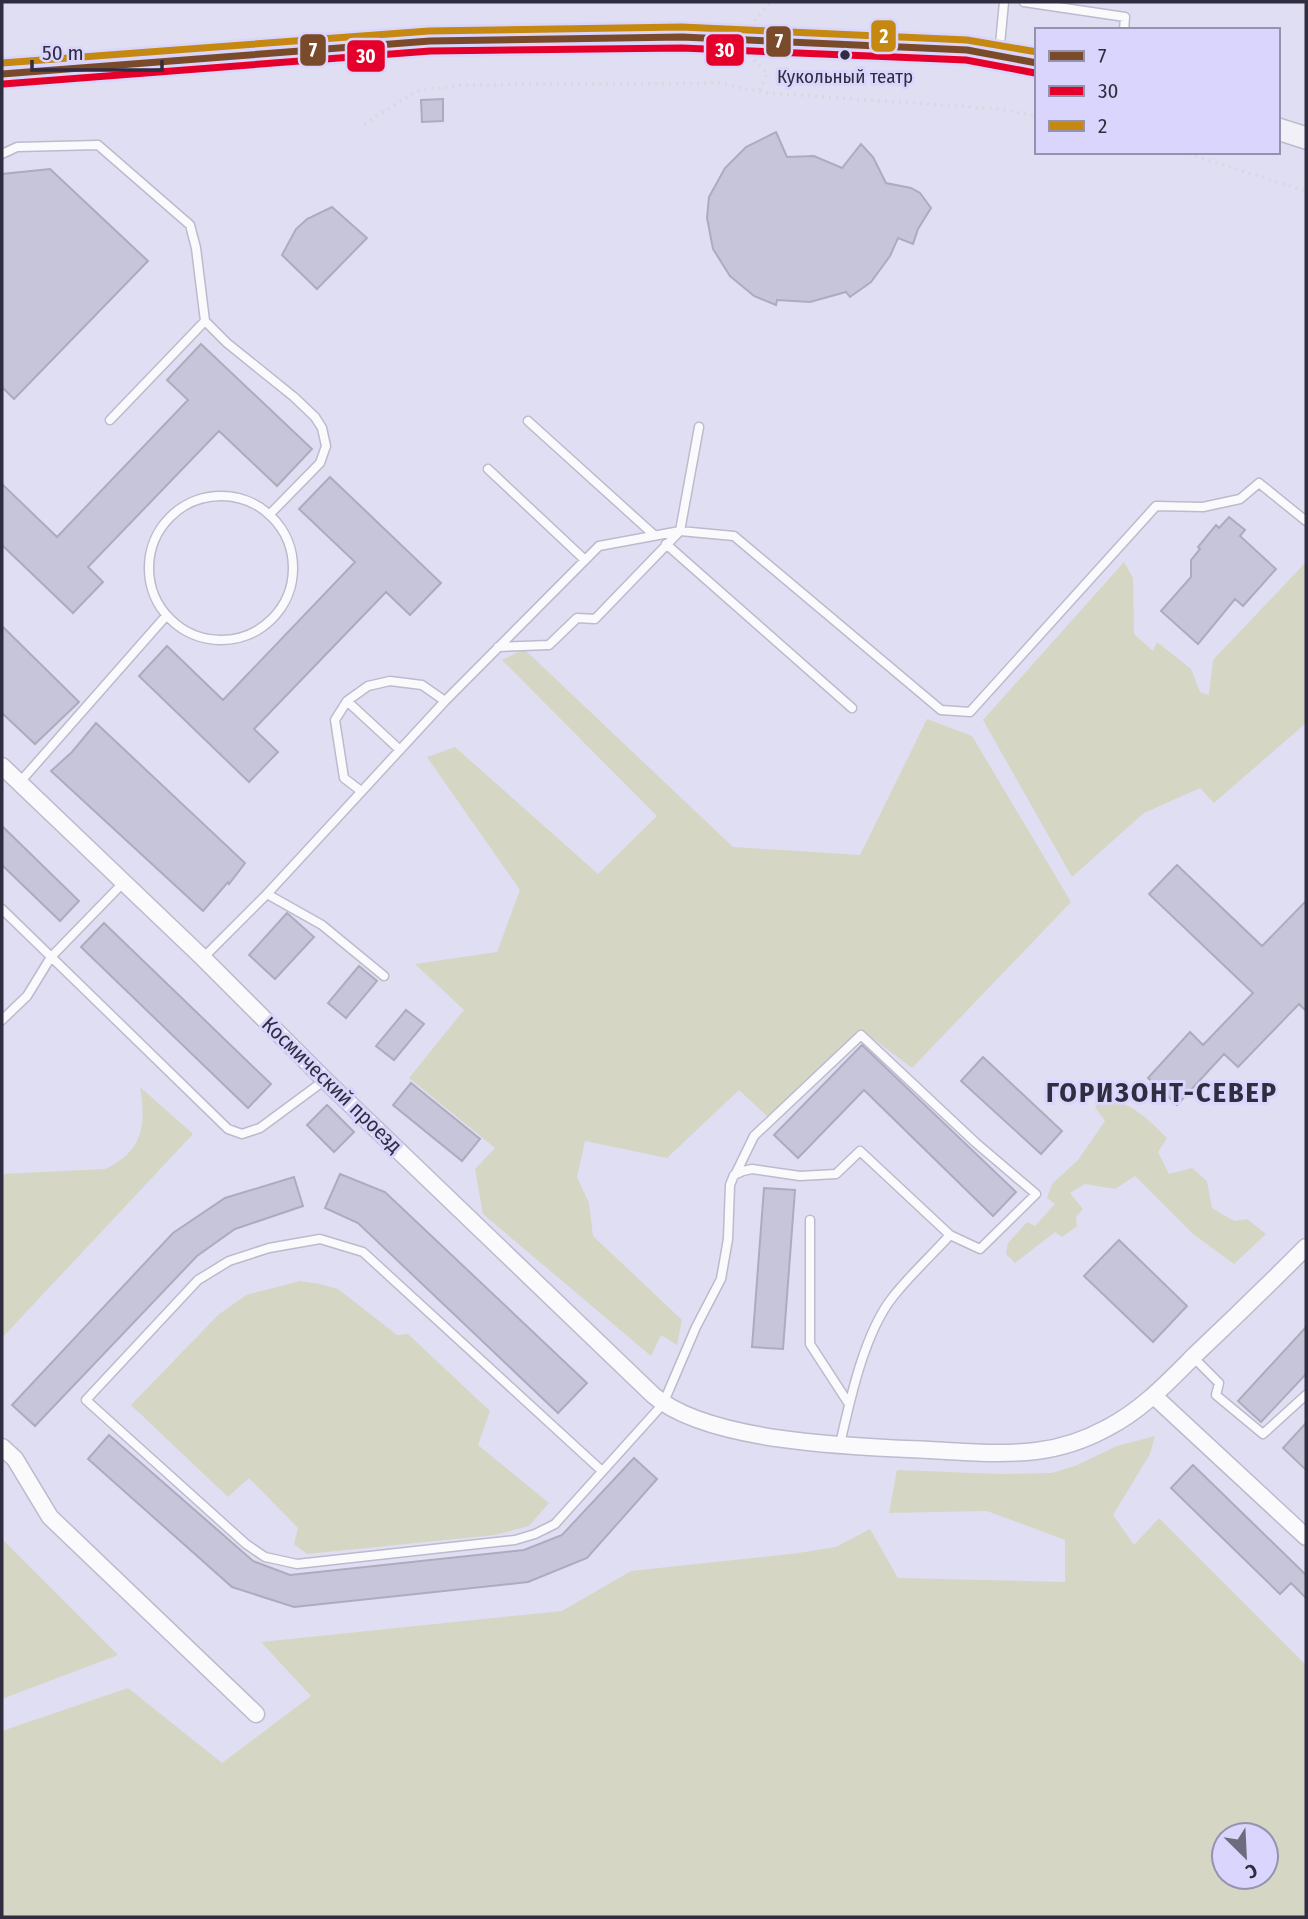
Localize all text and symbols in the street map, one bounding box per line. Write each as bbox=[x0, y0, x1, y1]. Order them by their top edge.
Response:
line badge: 2 bbox=[870, 19, 897, 53]
line badge: 7 bbox=[765, 25, 792, 58]
text: 2 bbox=[879, 25, 889, 48]
scale bar bbox=[32, 28, 161, 72]
legend bbox=[1035, 28, 1280, 154]
text: 7 bbox=[775, 30, 783, 53]
line badge: 7 bbox=[299, 33, 327, 67]
line badge: 30 bbox=[705, 33, 745, 67]
text: 7 bbox=[309, 39, 317, 62]
line badge: 30 bbox=[346, 39, 386, 73]
text: 30 bbox=[714, 39, 735, 62]
text: 50 m bbox=[42, 40, 84, 66]
text: 7 bbox=[1098, 43, 1107, 69]
text: 30 bbox=[355, 45, 376, 68]
marker: Кукольный театр bbox=[838, 48, 852, 62]
place label: Кукольный театр bbox=[777, 65, 913, 88]
text: 30 bbox=[1098, 78, 1118, 104]
text: 2 bbox=[1098, 113, 1107, 139]
street label: Космический проезд bbox=[256, 1011, 408, 1159]
district label: ГОРИЗОНТ-СЕВЕР bbox=[1046, 1076, 1278, 1109]
north arrow bbox=[1210, 1821, 1280, 1891]
text: С bbox=[1242, 1859, 1261, 1884]

